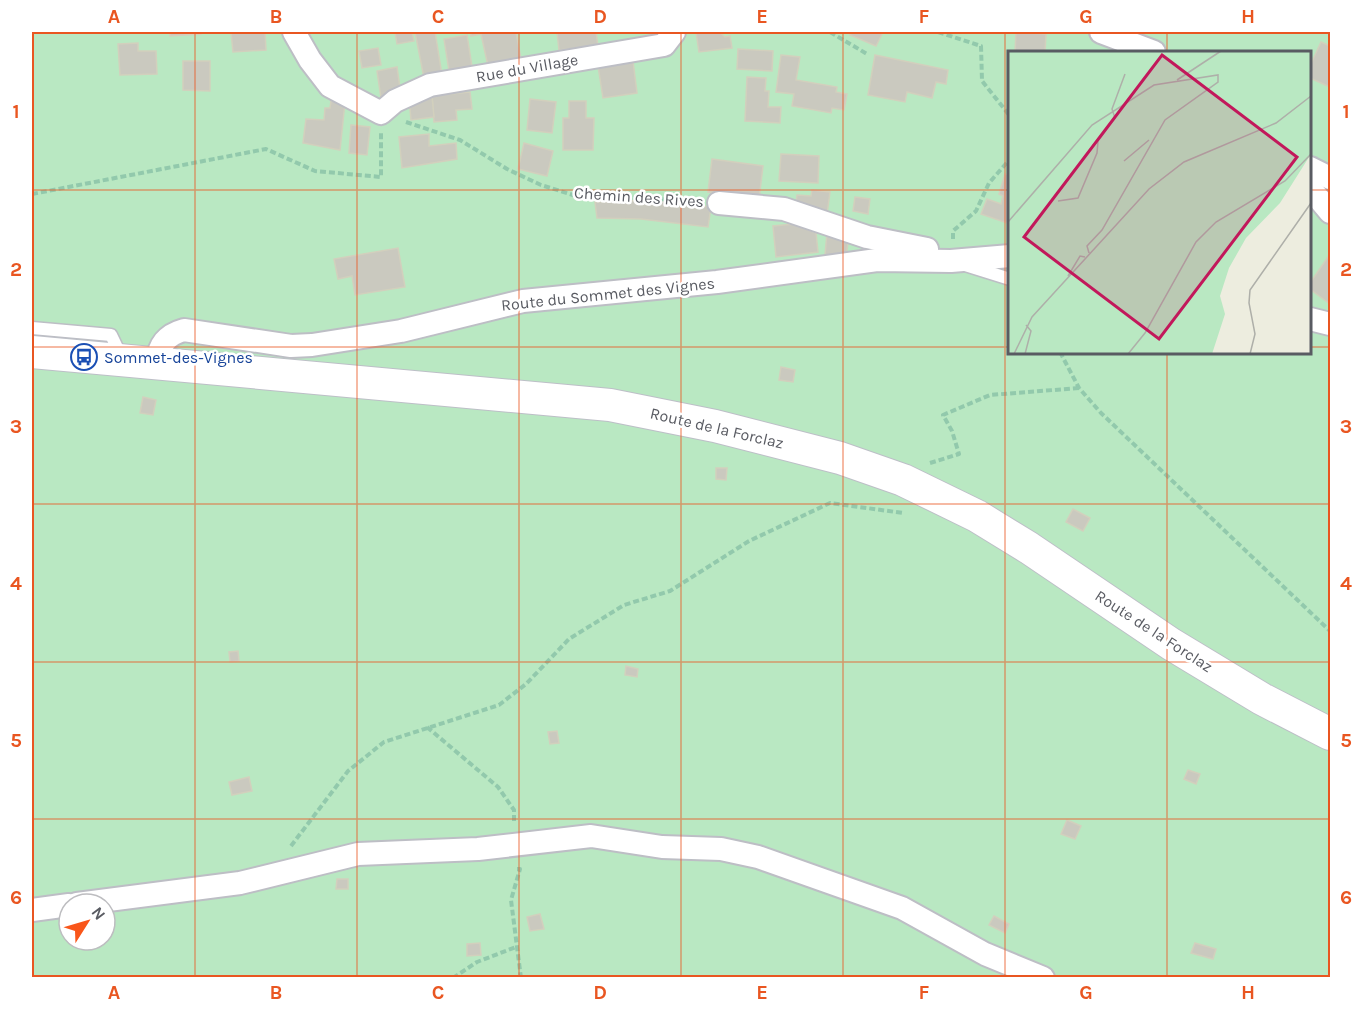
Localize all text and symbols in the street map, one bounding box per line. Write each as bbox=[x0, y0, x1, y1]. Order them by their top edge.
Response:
text: A bbox=[108, 5, 121, 28]
text: B bbox=[270, 5, 282, 28]
text: C bbox=[432, 5, 444, 28]
text: D bbox=[593, 5, 607, 28]
text: E bbox=[756, 5, 768, 28]
text: F bbox=[919, 5, 930, 28]
text: G bbox=[1079, 5, 1093, 28]
text: H bbox=[1241, 5, 1255, 28]
street label: Rue du Village bbox=[475, 50, 579, 86]
inset map bbox=[1008, 51, 1311, 354]
text: 1 bbox=[12, 100, 20, 123]
text: 1 bbox=[1342, 100, 1350, 123]
street label: Chemin des Rives bbox=[573, 183, 705, 211]
text: 2 bbox=[10, 258, 22, 281]
text: 2 bbox=[1340, 258, 1352, 281]
street label: Route du Sommet des Vignes bbox=[500, 273, 716, 315]
bus stop icon: Sommet-des-Vignes bbox=[69, 342, 99, 372]
place label: Sommet-des-Vignes bbox=[104, 348, 253, 367]
street label: Route de la Forclaz bbox=[648, 403, 786, 453]
text: 3 bbox=[10, 415, 22, 438]
text: 3 bbox=[1340, 415, 1352, 438]
text: 4 bbox=[10, 572, 22, 595]
text: 4 bbox=[1340, 572, 1352, 595]
street label: Route de la Forclaz bbox=[1092, 586, 1216, 676]
text: 5 bbox=[10, 729, 22, 752]
text: 5 bbox=[1340, 729, 1352, 752]
text: 6 bbox=[10, 886, 22, 909]
text: 6 bbox=[1340, 886, 1352, 909]
north arrow bbox=[57, 892, 117, 952]
text: N bbox=[88, 903, 110, 924]
text: A bbox=[108, 981, 121, 1004]
text: B bbox=[270, 981, 282, 1004]
text: C bbox=[432, 981, 444, 1004]
text: D bbox=[593, 981, 607, 1004]
text: E bbox=[756, 981, 768, 1004]
text: F bbox=[919, 981, 930, 1004]
text: G bbox=[1079, 981, 1093, 1004]
text: H bbox=[1241, 981, 1255, 1004]

